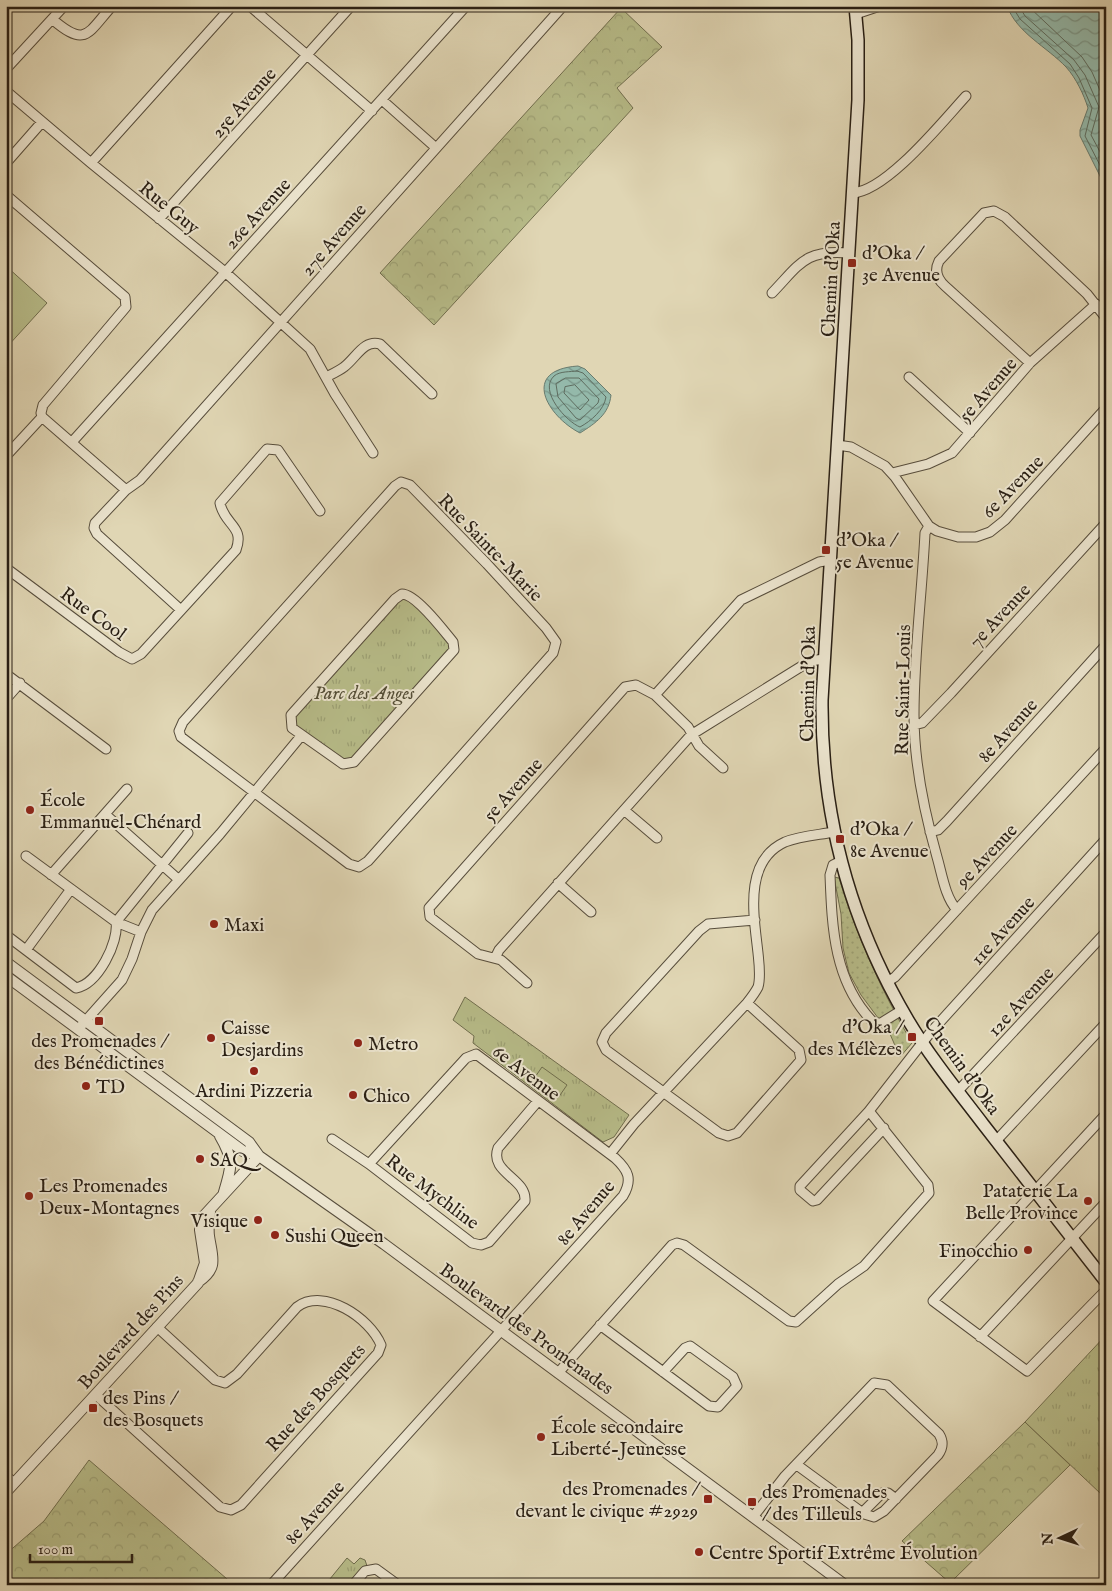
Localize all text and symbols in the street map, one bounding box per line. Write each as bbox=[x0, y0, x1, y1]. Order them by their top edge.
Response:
street label: 25e Avenue bbox=[207, 63, 283, 144]
street label: 26e Avenue bbox=[220, 173, 297, 255]
street label: Rue Guy bbox=[133, 177, 205, 241]
street label: 27e Avenue bbox=[296, 199, 373, 282]
street label: Chemin d'Oka bbox=[817, 220, 847, 338]
place label: d'Oka / 3e Avenue bbox=[862, 242, 940, 288]
marker: d'Oka / 3e Avenue bbox=[846, 257, 858, 269]
street label: 5e Avenue bbox=[954, 353, 1023, 428]
street label: 6e Avenue bbox=[977, 450, 1050, 524]
street label: Rue Sainte-Marie bbox=[432, 489, 547, 608]
place label: d'Oka / 5e Avenue bbox=[836, 529, 914, 575]
marker: d'Oka / 5e Avenue bbox=[820, 544, 832, 556]
street label: 7e Avenue bbox=[964, 579, 1037, 654]
street label: Rue Cool bbox=[55, 582, 131, 647]
street label: Rue Saint-Louis bbox=[891, 624, 917, 756]
street label: Chemin d'Oka bbox=[796, 625, 822, 742]
park label: Parc des Anges bbox=[314, 682, 415, 706]
street label: 8e Avenue bbox=[973, 694, 1044, 768]
street label: 5e Avenue bbox=[479, 753, 549, 827]
place label: École Emmanuel-Chénard bbox=[40, 788, 202, 835]
marker: École Emmanuel-Chénard bbox=[24, 804, 36, 816]
place label: d'Oka / 8e Avenue bbox=[850, 818, 929, 864]
street label: 9e Avenue bbox=[951, 819, 1023, 894]
marker: d'Oka / 8e Avenue bbox=[834, 833, 846, 845]
street label: 11e Avenue bbox=[966, 891, 1041, 971]
place label: Maxi bbox=[224, 914, 264, 938]
marker: Maxi bbox=[208, 918, 220, 930]
street label: 12e Avenue bbox=[983, 962, 1060, 1042]
street label: Chemin d'Oka bbox=[918, 1012, 1006, 1121]
marker: des Promenades / des Bénédictines bbox=[93, 1015, 105, 1027]
place label: d'Oka / des Mélèzes bbox=[808, 1016, 906, 1062]
place label: Caisse Desjardins bbox=[221, 1017, 303, 1063]
place label: des Promenades / des Bénédictines bbox=[31, 1030, 170, 1076]
marker: d'Oka / des Mélèzes bbox=[906, 1031, 918, 1043]
marker: Caisse Desjardins bbox=[205, 1032, 217, 1044]
place label: Metro bbox=[368, 1033, 418, 1057]
marker: Metro bbox=[352, 1037, 364, 1049]
street label: 6e Avenue bbox=[487, 1040, 565, 1107]
marker: Ardini Pizzeria bbox=[248, 1065, 260, 1077]
place label: TD bbox=[96, 1076, 125, 1100]
marker: TD bbox=[80, 1080, 92, 1092]
place label: Ardini Pizzeria bbox=[194, 1080, 313, 1104]
place label: Chico bbox=[363, 1085, 410, 1109]
marker: Chico bbox=[347, 1089, 359, 1101]
place label: SAQ bbox=[210, 1149, 261, 1173]
street label: Rue Mychline bbox=[380, 1150, 484, 1236]
marker: SAQ bbox=[194, 1153, 206, 1165]
place label: Les Promenades Deux-Montagnes bbox=[39, 1175, 179, 1221]
street label: 8e Avenue bbox=[552, 1175, 621, 1251]
place label: Pataterie La Belle Province bbox=[965, 1180, 1079, 1226]
marker: Les Promenades Deux-Montagnes bbox=[23, 1190, 35, 1202]
marker: Pataterie La Belle Province bbox=[1082, 1195, 1094, 1207]
place label: Visique bbox=[190, 1210, 248, 1234]
marker: Visique bbox=[252, 1214, 264, 1226]
place label: Sushi Queen bbox=[285, 1225, 384, 1249]
marker: Sushi Queen bbox=[269, 1229, 281, 1241]
place label: Finocchio bbox=[939, 1240, 1018, 1264]
marker: Finocchio bbox=[1022, 1244, 1034, 1256]
street label: Boulevard des Promenades bbox=[434, 1258, 618, 1401]
street label: Boulevard des Pins bbox=[73, 1270, 190, 1395]
street label: Rue des Bosquets bbox=[262, 1339, 371, 1457]
place label: des Pins / des Bosquets bbox=[103, 1387, 203, 1433]
marker: des Pins / des Bosquets bbox=[87, 1402, 99, 1414]
place label: École secondaire Liberté-Jeunesse bbox=[551, 1415, 687, 1462]
marker: École secondaire Liberté-Jeunesse bbox=[535, 1431, 547, 1443]
street label: 8e Avenue bbox=[280, 1476, 351, 1550]
place label: des Promenades / devant le civique #2929 bbox=[515, 1478, 702, 1524]
place label: des Promenades / des Tilleuls bbox=[762, 1481, 887, 1527]
marker: des Promenades / devant le civique #2929 bbox=[702, 1493, 714, 1505]
marker: des Promenades / des Tilleuls bbox=[746, 1496, 758, 1508]
north arrow bbox=[1034, 1514, 1084, 1564]
scale bar bbox=[30, 1531, 132, 1563]
text: N bbox=[1039, 1532, 1057, 1547]
text: 100 m bbox=[38, 1540, 74, 1559]
place label: Centre Sportif Extrême Évolution bbox=[709, 1541, 978, 1566]
marker: Centre Sportif Extrême Évolution bbox=[693, 1546, 705, 1558]

